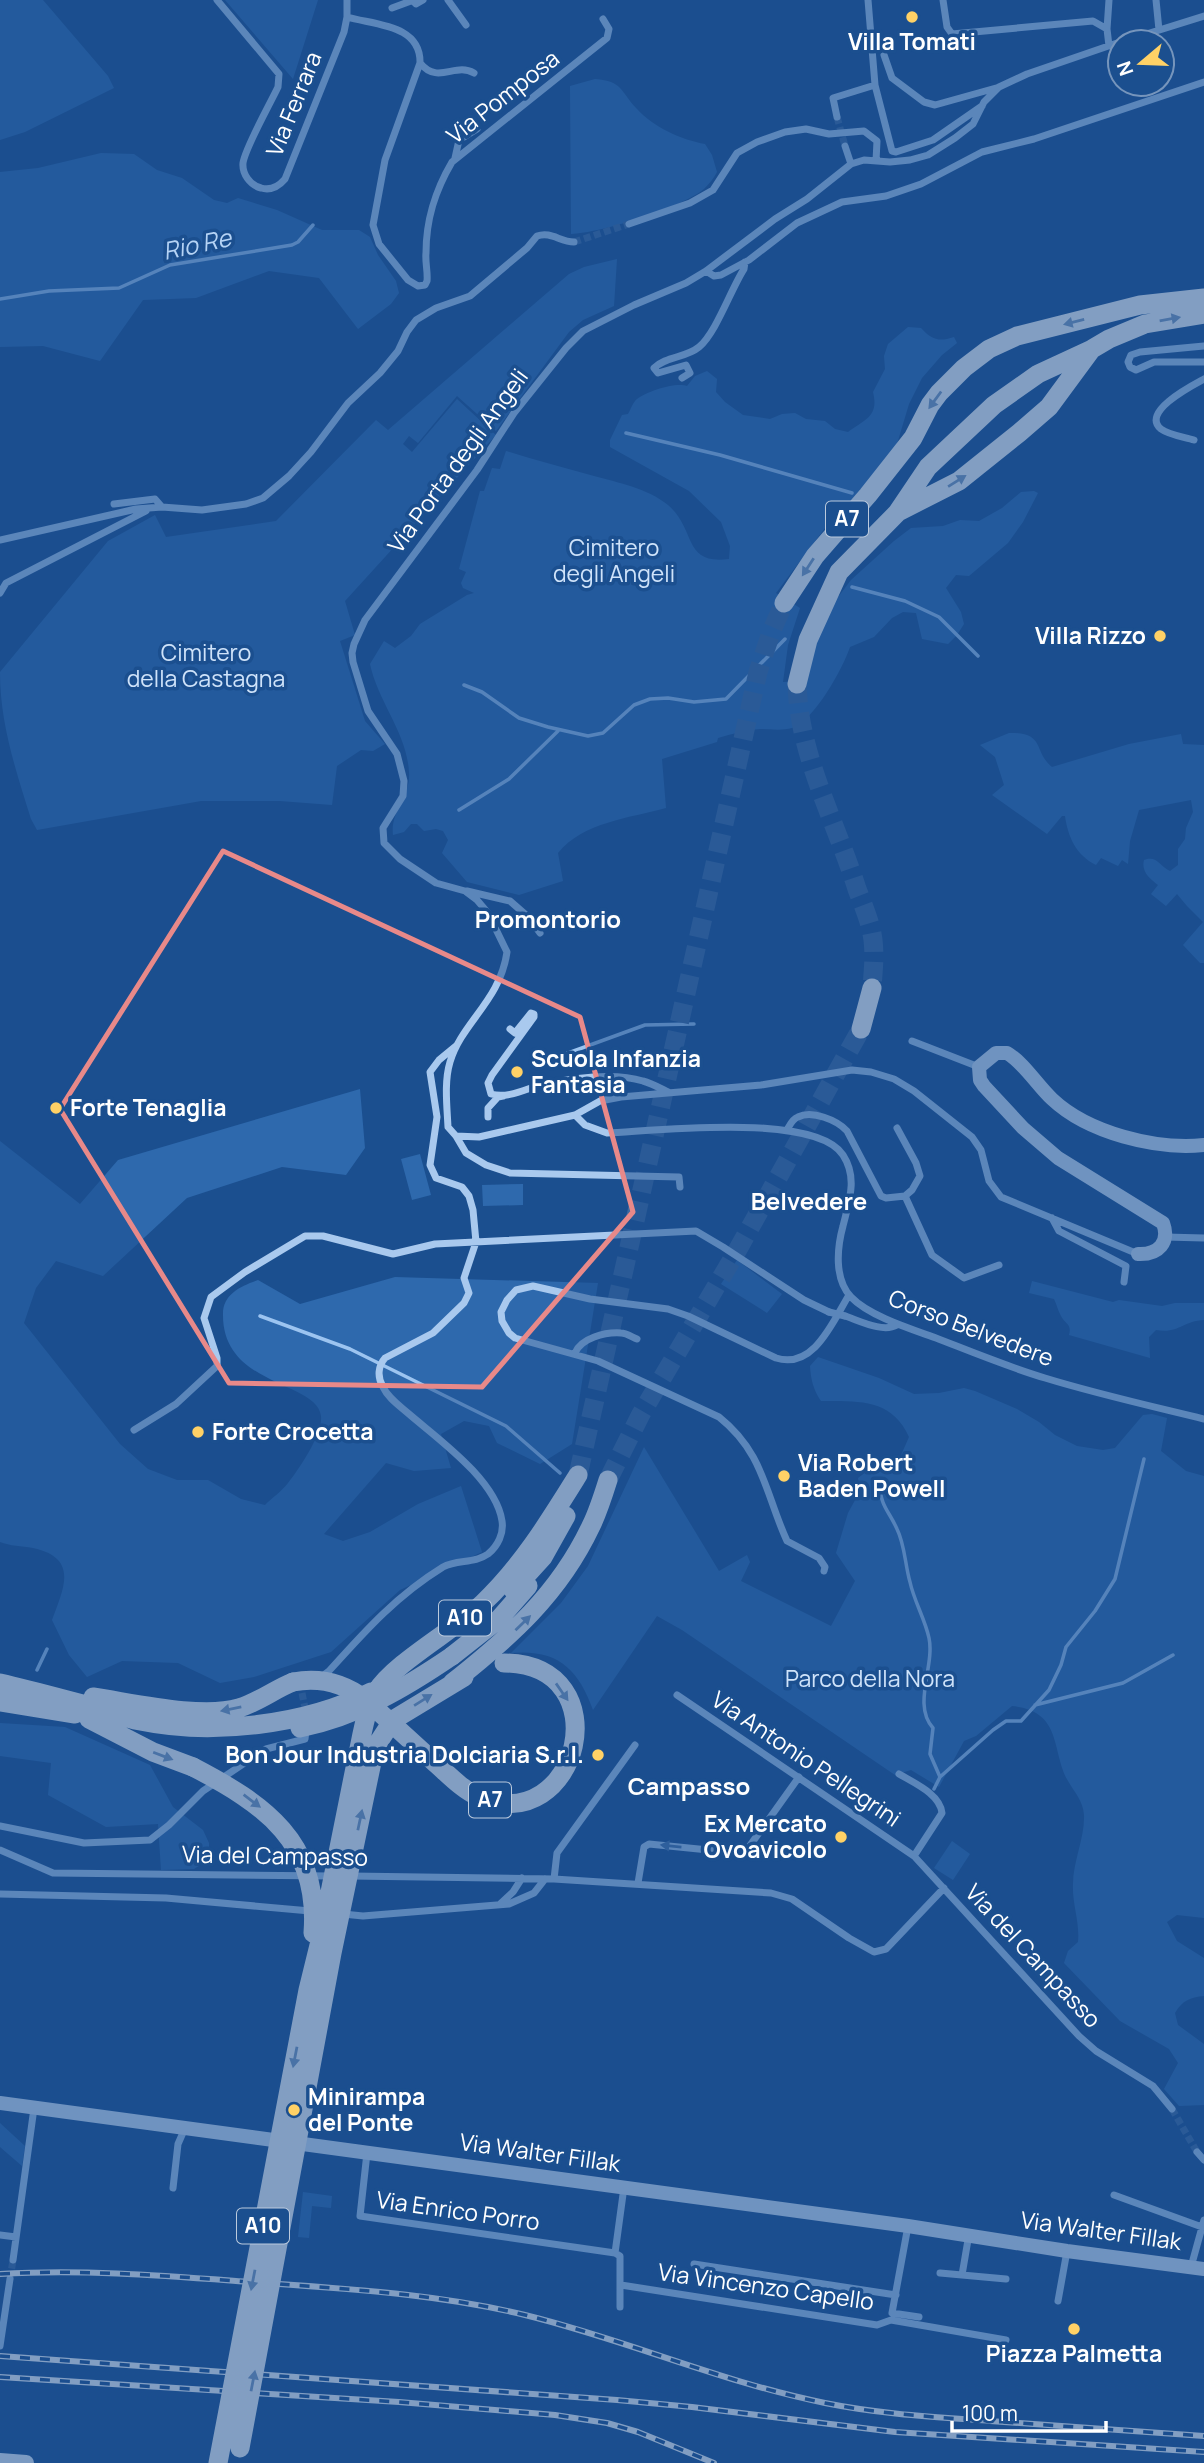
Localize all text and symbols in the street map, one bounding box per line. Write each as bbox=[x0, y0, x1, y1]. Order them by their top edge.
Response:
marker: Villa Tomati bbox=[904, 9, 920, 25]
place label: Villa Tomati bbox=[848, 25, 976, 57]
north arrow bbox=[1106, 28, 1176, 98]
street label: Via Pomposa bbox=[439, 42, 565, 150]
street label: Via Ferrara bbox=[258, 46, 329, 161]
text: N bbox=[1110, 58, 1139, 79]
water label: Rio Re bbox=[160, 220, 236, 267]
one-way arrow bbox=[1159, 314, 1181, 325]
one-way arrow bbox=[1062, 317, 1084, 328]
street label: Via Porta degli Angeli bbox=[379, 362, 535, 559]
one-way arrow bbox=[928, 391, 942, 409]
one-way arrow bbox=[948, 474, 967, 487]
road number: A7 bbox=[826, 502, 868, 536]
park label: Cimitero degli Angeli bbox=[553, 531, 675, 589]
one-way arrow bbox=[802, 557, 815, 576]
place label: Villa Rizzo bbox=[1035, 619, 1146, 651]
marker: Villa Rizzo bbox=[1152, 628, 1168, 644]
park label: Cimitero della Castagna bbox=[127, 636, 285, 694]
district label: Promontorio bbox=[475, 902, 621, 935]
place label: Scuola Infanzia Fantasia bbox=[531, 1042, 701, 1100]
marker: Scuola Infanzia Fantasia bbox=[509, 1064, 525, 1080]
place label: Forte Tenaglia bbox=[70, 1091, 226, 1123]
marker: Forte Tenaglia bbox=[48, 1100, 64, 1116]
district label: Belvedere bbox=[751, 1184, 867, 1217]
street label: Corso Belvedere bbox=[884, 1281, 1058, 1373]
place label: Forte Crocetta bbox=[212, 1415, 374, 1447]
marker: Forte Crocetta bbox=[190, 1424, 206, 1440]
place label: Via Robert Baden Powell bbox=[798, 1446, 945, 1504]
marker: Via Robert Baden Powell bbox=[776, 1468, 792, 1484]
road number: A10 bbox=[439, 1600, 491, 1636]
one-way arrow bbox=[514, 1616, 531, 1632]
park label: Parco della Nora bbox=[785, 1662, 955, 1694]
one-way arrow bbox=[555, 1683, 569, 1701]
street label: Via Antonio Pellegrini bbox=[706, 1683, 907, 1833]
one-way arrow bbox=[413, 1694, 433, 1707]
one-way arrow bbox=[220, 1704, 242, 1715]
place label: Bon Jour Industria Dolciaria S.r.l. bbox=[225, 1738, 584, 1770]
marker: Bon Jour Industria Dolciaria S.r.l. bbox=[590, 1747, 606, 1763]
one-way arrow bbox=[152, 1750, 173, 1761]
district label: Campasso bbox=[628, 1769, 750, 1802]
road number: A7 bbox=[469, 1783, 511, 1818]
one-way arrow bbox=[243, 1794, 261, 1808]
place label: Ex Mercato Ovoavicolo bbox=[704, 1807, 827, 1865]
one-way arrow bbox=[354, 1809, 365, 1831]
marker: Ex Mercato Ovoavicolo bbox=[833, 1829, 849, 1845]
street label: Via del Campasso bbox=[182, 1837, 368, 1873]
one-way arrow bbox=[660, 1841, 682, 1852]
street label: Via del Campasso bbox=[959, 1876, 1109, 2034]
one-way arrow bbox=[290, 2046, 301, 2068]
place label: Minirampa del Ponte bbox=[308, 2080, 425, 2138]
marker: Minirampa del Ponte bbox=[286, 2102, 302, 2118]
street label: Via Walter Fillak bbox=[458, 2125, 623, 2179]
street label: Via Enrico Porro bbox=[374, 2183, 542, 2237]
street label: Via Walter Fillak bbox=[1019, 2203, 1184, 2257]
road number: A10 bbox=[237, 2208, 289, 2244]
street label: Via Vincenzo Capello bbox=[656, 2255, 876, 2317]
one-way arrow bbox=[247, 2269, 258, 2291]
marker: Piazza Palmetta bbox=[1066, 2321, 1082, 2337]
place label: Piazza Palmetta bbox=[986, 2337, 1162, 2369]
one-way arrow bbox=[248, 2370, 259, 2392]
scale bar bbox=[952, 2390, 1106, 2434]
text: 100 m bbox=[962, 2399, 1018, 2427]

